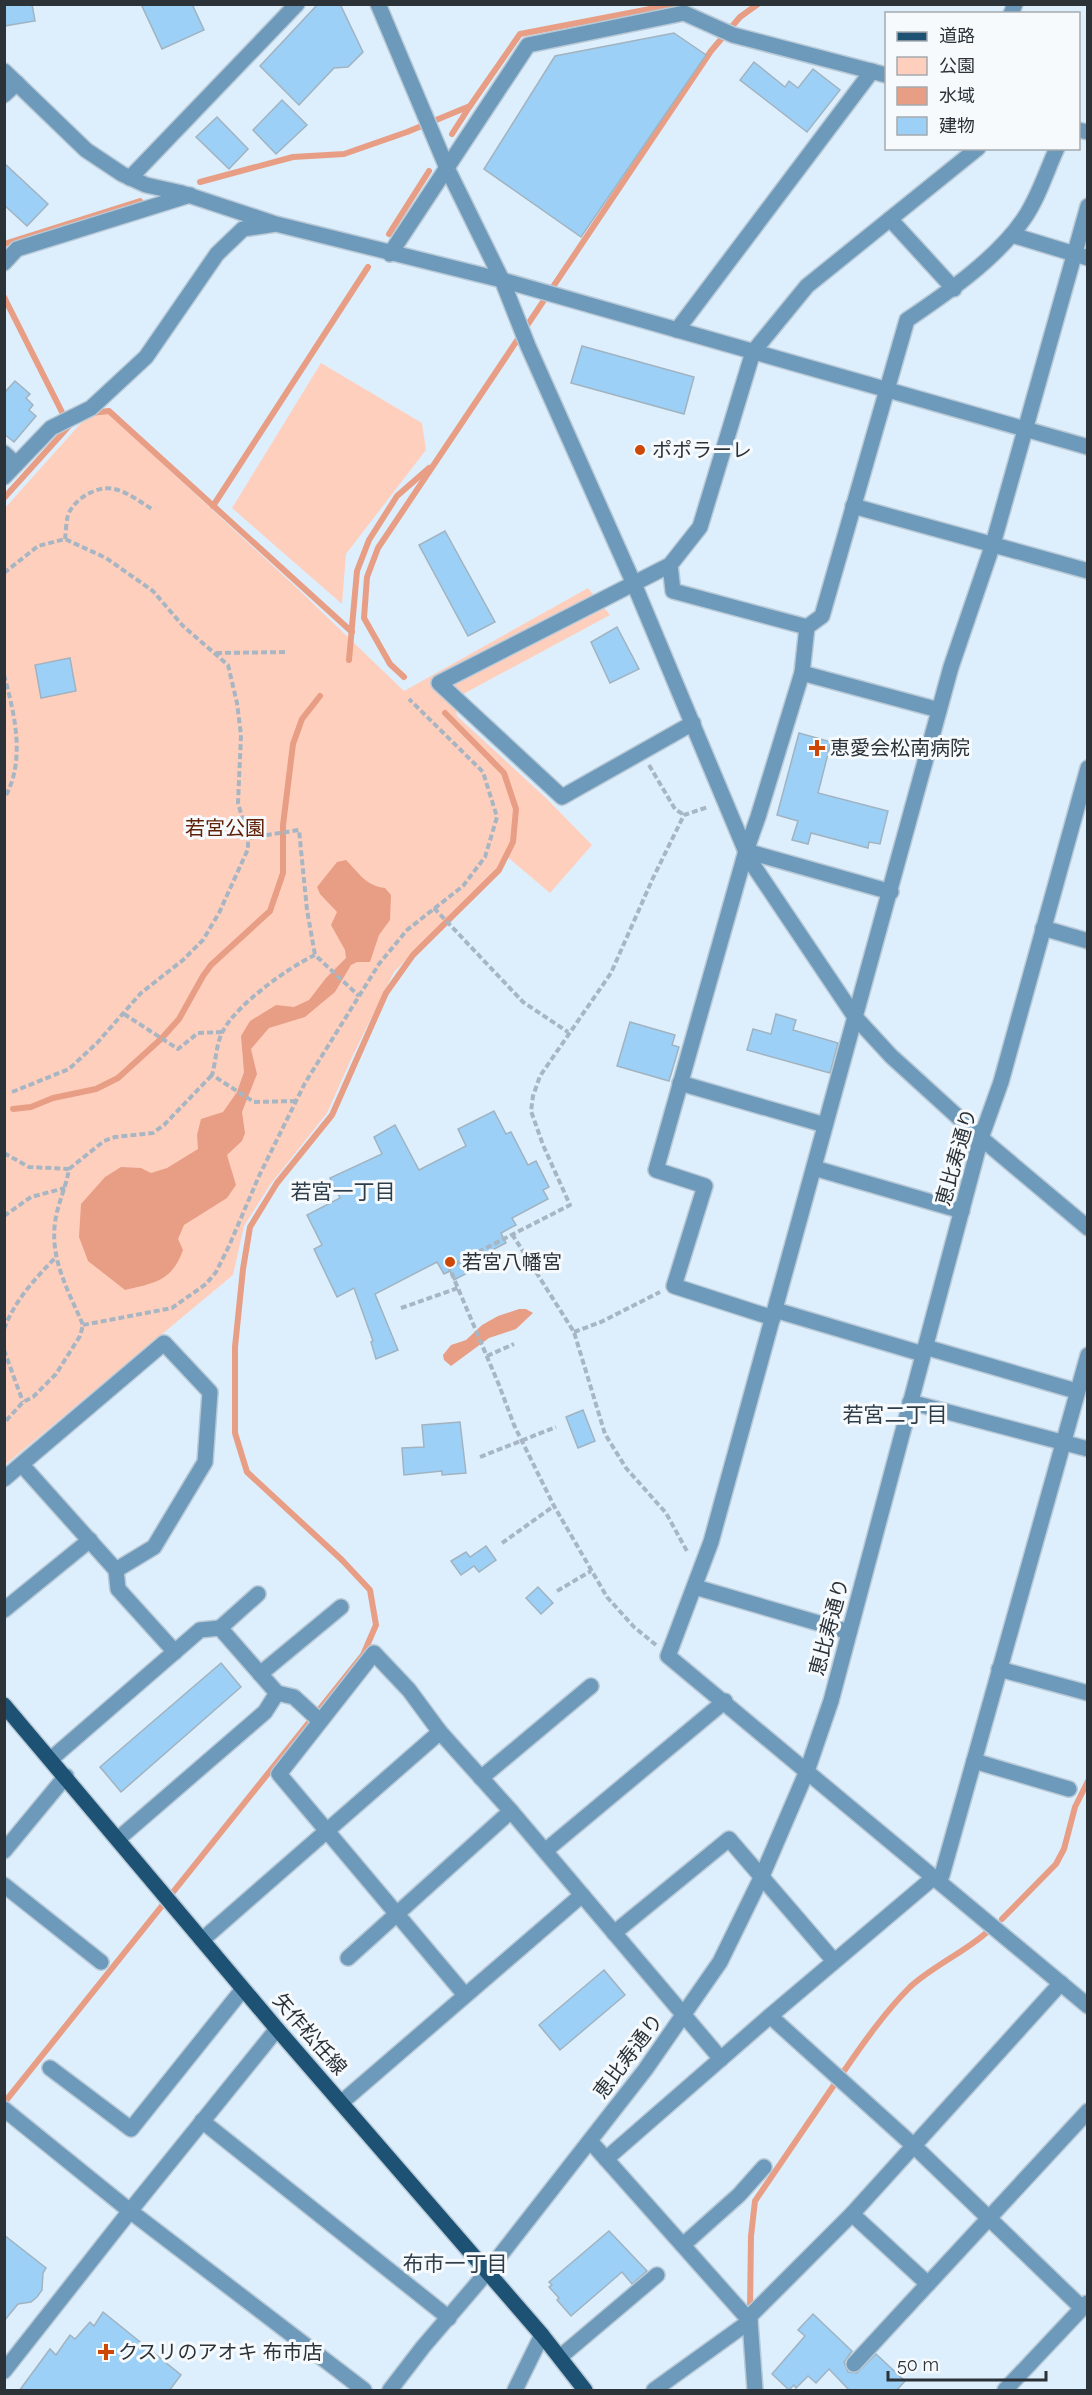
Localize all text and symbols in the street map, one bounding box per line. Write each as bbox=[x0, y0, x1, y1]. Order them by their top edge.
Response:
legend bbox=[885, 12, 1080, 150]
text: 道路 bbox=[939, 25, 975, 46]
text: 公園 bbox=[939, 55, 975, 76]
text: 水域 bbox=[939, 85, 975, 106]
text: 建物 bbox=[939, 115, 975, 136]
place label: ポポラーレ bbox=[652, 438, 752, 462]
marker: ポポラーレ bbox=[633, 443, 647, 457]
place label: 恵愛会松南病院 bbox=[830, 736, 970, 760]
marker: 恵愛会松南病院 bbox=[808, 739, 826, 757]
park label: 若宮公園 bbox=[185, 816, 265, 840]
street label: 恵比寿通り bbox=[931, 1106, 981, 1208]
district label: 若宮一丁目 bbox=[291, 1179, 396, 1204]
place label: 若宮八幡宮 bbox=[462, 1250, 562, 1274]
marker: 若宮八幡宮 bbox=[443, 1255, 457, 1269]
district label: 若宮二丁目 bbox=[843, 1402, 948, 1427]
street label: 恵比寿通り bbox=[804, 1576, 854, 1678]
street label: 矢作松任線 bbox=[268, 1988, 352, 2080]
street label: 恵比寿通り bbox=[588, 2009, 668, 2103]
district label: 布市一丁目 bbox=[403, 2251, 508, 2276]
place label: クスリのアオキ 布市店 bbox=[118, 2340, 323, 2364]
scale bar bbox=[888, 2344, 1046, 2382]
marker: クスリのアオキ 布市店 bbox=[99, 2345, 113, 2359]
text: 50 m bbox=[897, 2354, 939, 2375]

